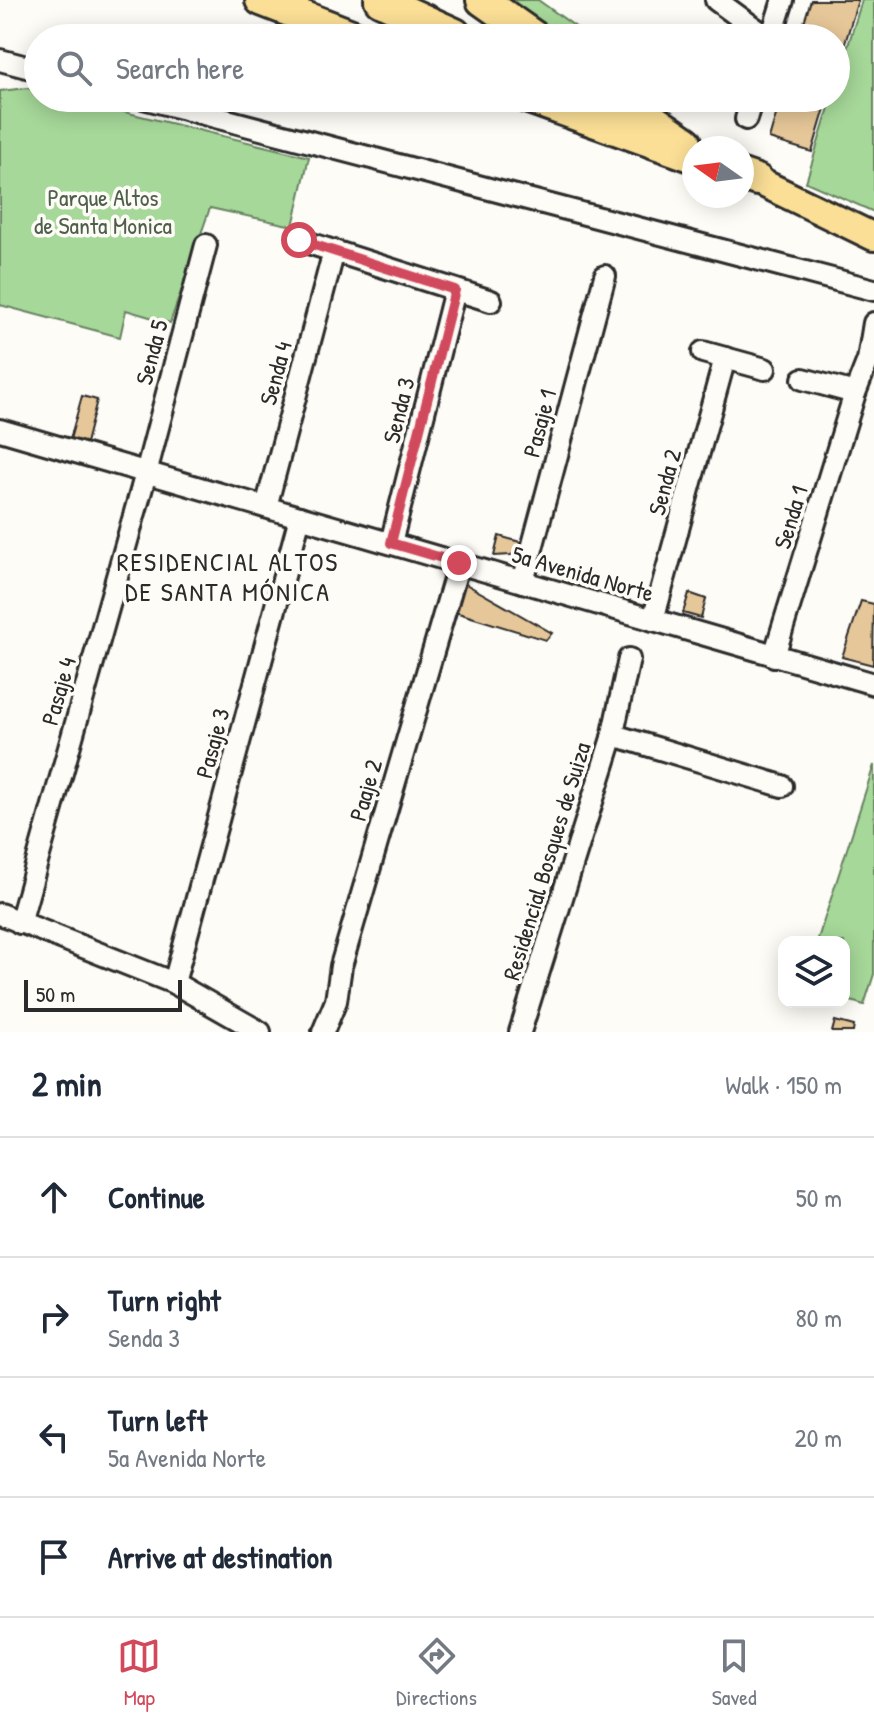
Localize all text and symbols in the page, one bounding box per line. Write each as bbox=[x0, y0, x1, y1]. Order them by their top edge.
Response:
search box bbox=[24, 24, 850, 112]
icon: search bbox=[52, 46, 96, 90]
text: Search here bbox=[116, 48, 244, 88]
north arrow bbox=[682, 136, 754, 208]
park label: Parque Altos de Santa Monica bbox=[34, 181, 172, 241]
route start bbox=[281, 222, 317, 258]
street label: Senda 5 bbox=[127, 316, 175, 388]
street label: Senda 4 bbox=[251, 338, 299, 408]
street label: Senda 3 bbox=[374, 374, 422, 446]
street label: Pasaje 1 bbox=[515, 386, 563, 460]
street label: Senda 2 bbox=[640, 446, 688, 518]
street label: Senda 1 bbox=[765, 482, 815, 552]
street label: 5a Avenida Norte bbox=[508, 538, 658, 609]
district label: RESIDENCIAL ALTOS DE SANTA MÓNICA bbox=[117, 544, 339, 609]
route end bbox=[441, 545, 477, 581]
street label: Pasaje 4 bbox=[33, 653, 83, 729]
street label: Pasaje 3 bbox=[187, 705, 237, 781]
street label: Residencial Bosques de Suiza bbox=[495, 738, 597, 984]
street label: Paaje 2 bbox=[341, 756, 389, 824]
map controls bbox=[778, 936, 850, 1008]
button: layers bbox=[778, 936, 850, 1008]
scale bar bbox=[24, 976, 182, 1012]
text: 50 m bbox=[36, 979, 75, 1009]
text: 2 min bbox=[32, 1061, 102, 1107]
text: Walk · 150 m bbox=[725, 1067, 842, 1102]
icon: ahead bbox=[32, 1175, 76, 1219]
text: Continue bbox=[108, 1177, 205, 1217]
text: 50 m bbox=[796, 1180, 842, 1215]
text: Turn right bbox=[108, 1280, 221, 1320]
icon: right bbox=[32, 1295, 76, 1339]
text: 80 m bbox=[795, 1300, 842, 1335]
text: Senda 3 bbox=[108, 1320, 180, 1355]
text: Turn left bbox=[108, 1400, 207, 1440]
icon: left bbox=[32, 1415, 76, 1459]
text: 20 m bbox=[795, 1420, 842, 1455]
text: 5a Avenida Norte bbox=[108, 1440, 266, 1475]
icon: arrive bbox=[32, 1535, 76, 1579]
text: Arrive at destination bbox=[108, 1537, 333, 1577]
tab: Map bbox=[117, 1634, 161, 1712]
tab: Directions bbox=[396, 1634, 477, 1712]
tab: Saved bbox=[712, 1634, 757, 1712]

